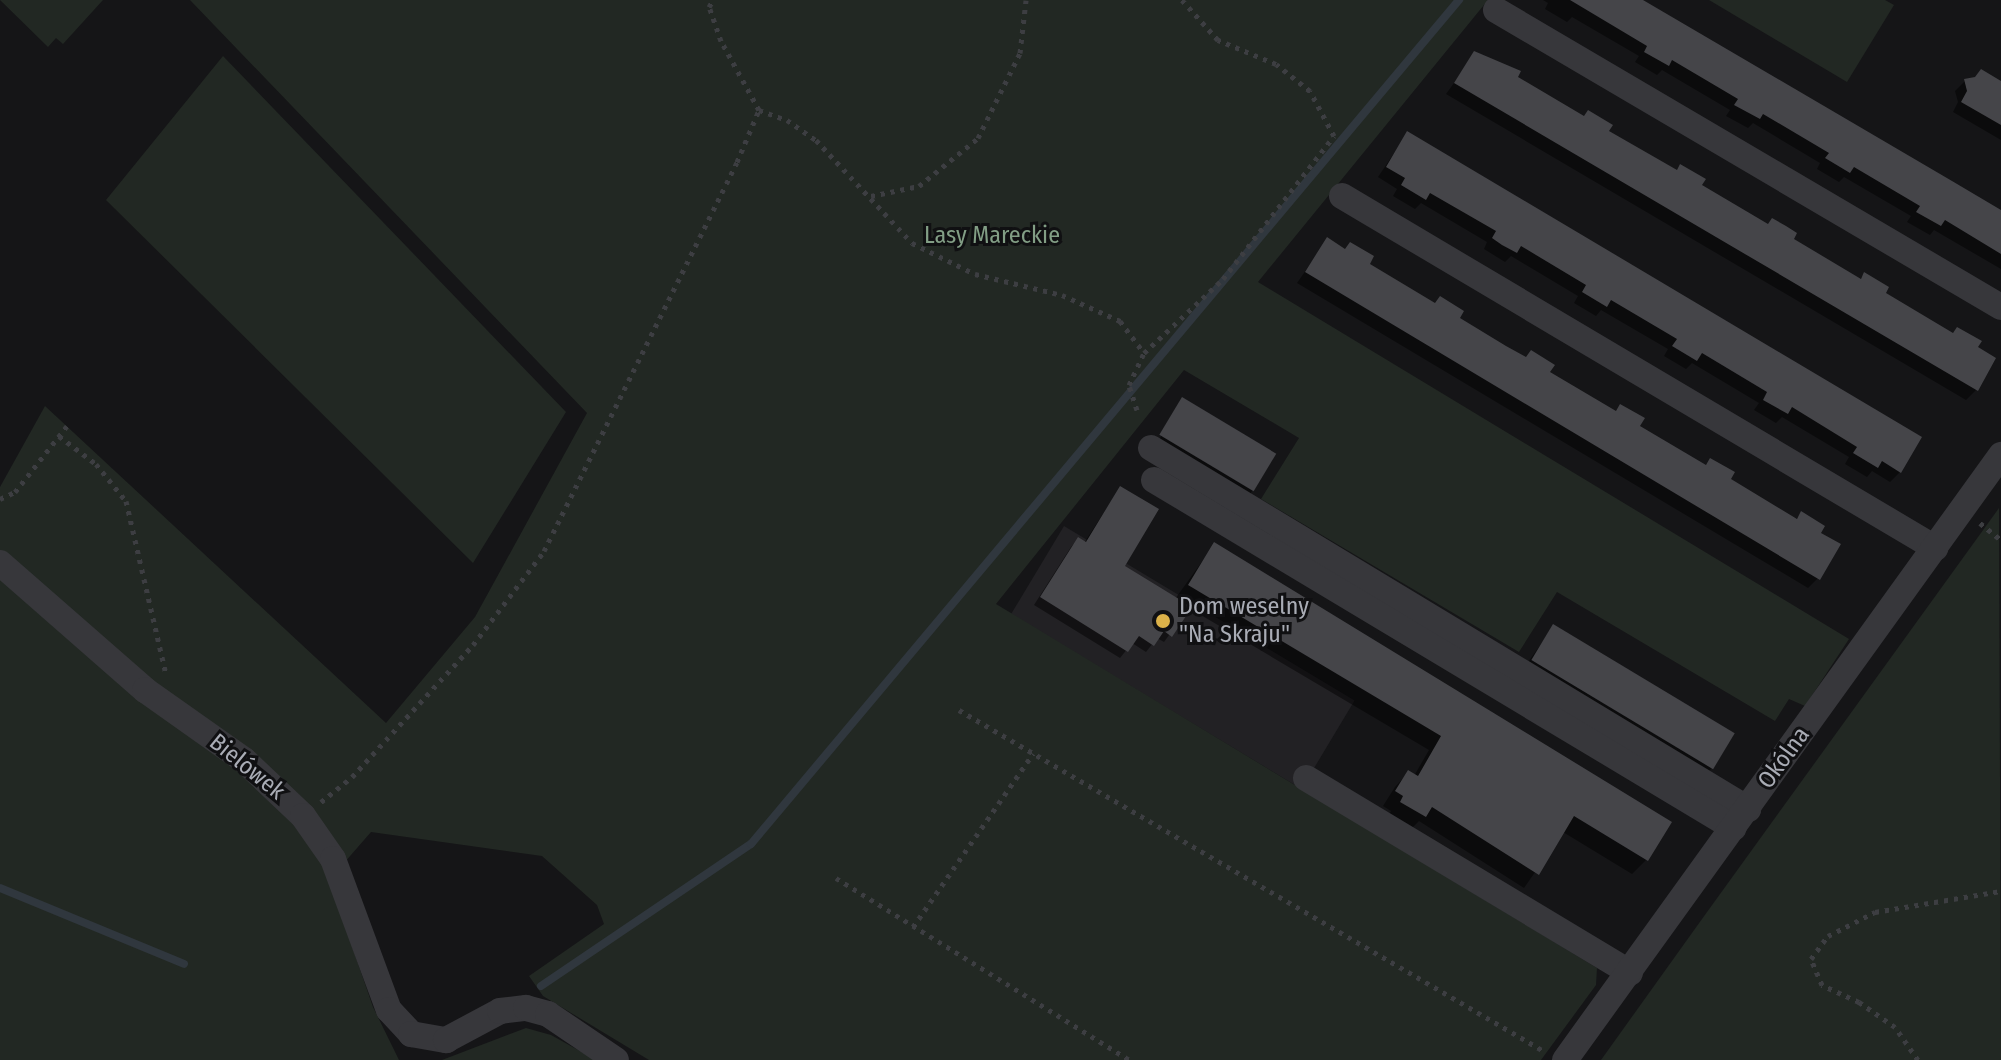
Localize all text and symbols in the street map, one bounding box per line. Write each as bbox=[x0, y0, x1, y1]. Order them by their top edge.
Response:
park label: Lasy Mareckie bbox=[924, 222, 1060, 250]
place label: Dom weselny "Na Skraju" bbox=[1179, 593, 1309, 649]
marker: Dom weselny "Na Skraju" bbox=[1154, 612, 1172, 630]
street label: Okólna bbox=[1752, 721, 1816, 795]
street label: Bielówek bbox=[203, 728, 291, 806]

